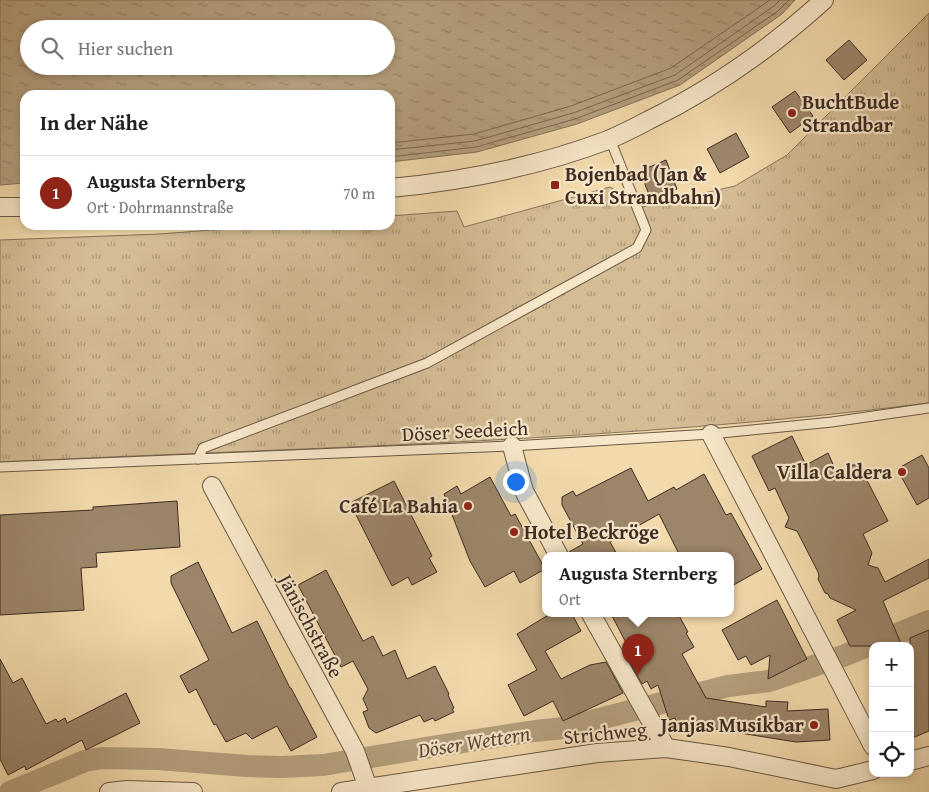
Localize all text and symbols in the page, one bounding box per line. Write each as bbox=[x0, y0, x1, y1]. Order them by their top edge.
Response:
search box bbox=[20, 20, 395, 75]
icon: search bbox=[38, 34, 66, 62]
text: Hier suchen bbox=[78, 34, 173, 62]
place label: BuchtBude Strandbar bbox=[802, 87, 899, 139]
text: In der Nähe bbox=[40, 107, 148, 138]
marker: BuchtBude Strandbar bbox=[786, 107, 798, 119]
place label: Bojenbad (Jan & Cuxi Strandbahn) bbox=[565, 159, 721, 211]
text: Augusta Sternberg bbox=[87, 167, 245, 195]
marker: Bojenbad (Jan & Cuxi Strandbahn) bbox=[549, 179, 561, 191]
text: 1 bbox=[52, 181, 60, 205]
text: 70 m bbox=[343, 181, 375, 205]
text: Ort · Dohrmannstraße bbox=[87, 195, 234, 219]
street label: Döser Seedeich bbox=[401, 413, 529, 448]
place label: Villa Caldera bbox=[777, 457, 893, 486]
marker: Villa Caldera bbox=[896, 466, 908, 478]
your location bbox=[503, 469, 529, 495]
place label: Café La Bahia bbox=[339, 491, 459, 520]
marker: Café La Bahia bbox=[462, 500, 474, 512]
place label: Hotel Beckröge bbox=[524, 517, 659, 546]
marker: Hotel Beckröge bbox=[508, 526, 520, 538]
popup bbox=[542, 552, 734, 617]
text: Augusta Sternberg bbox=[559, 559, 717, 587]
street label: Jänischstraße bbox=[270, 566, 351, 683]
text: Ort bbox=[559, 587, 581, 611]
pin: 1 bbox=[622, 634, 654, 675]
map controls bbox=[869, 642, 914, 777]
button: + bbox=[869, 642, 914, 687]
button: − bbox=[869, 687, 914, 732]
place label: Janjas Musikbar bbox=[658, 710, 804, 739]
street label: Strichweg bbox=[562, 714, 648, 751]
water label: Döser Wettern bbox=[415, 717, 533, 766]
marker: Janjas Musikbar bbox=[808, 719, 820, 731]
button: locate bbox=[869, 732, 914, 777]

